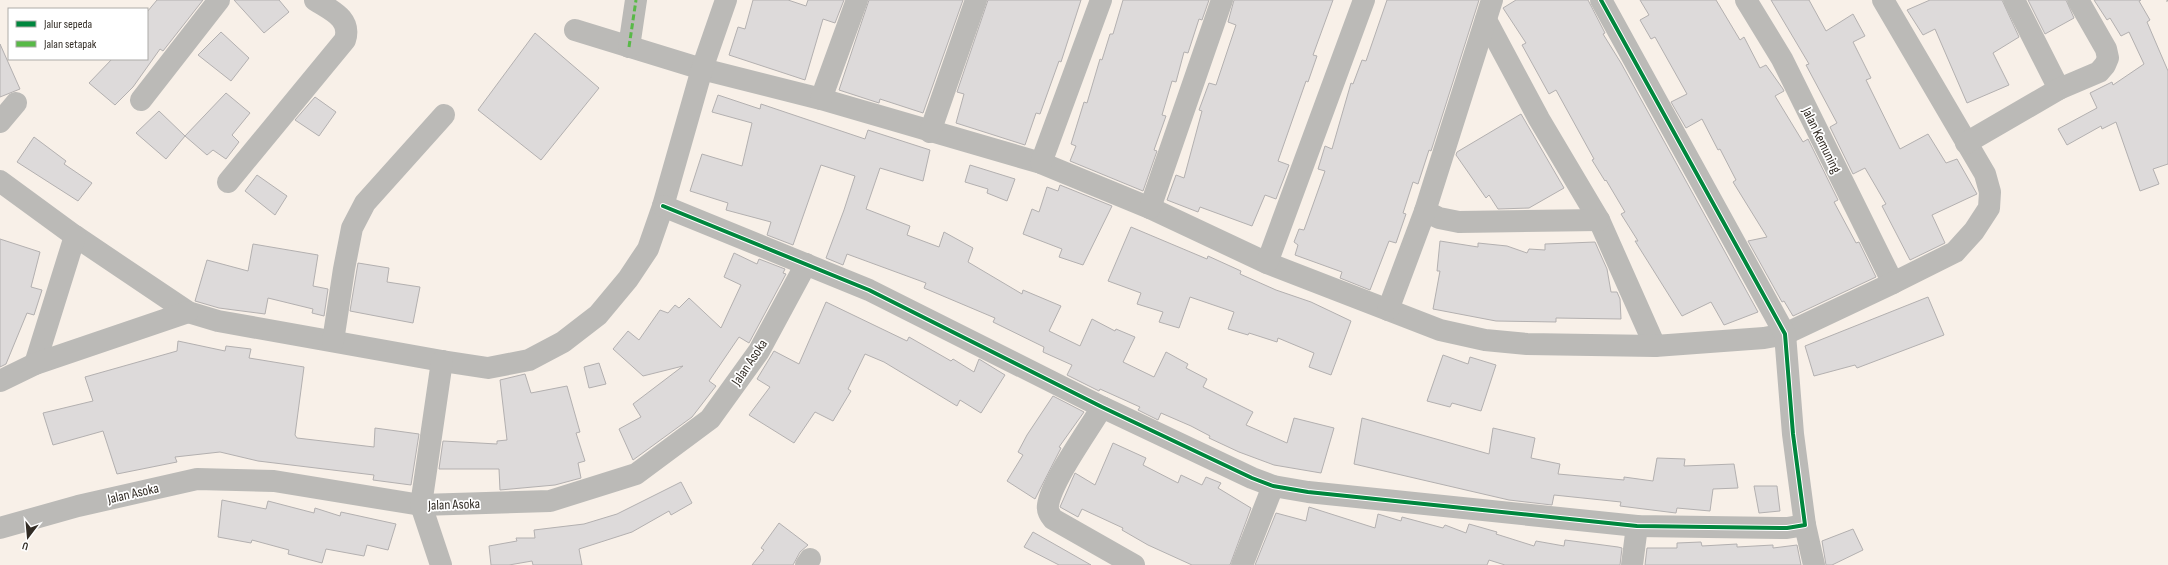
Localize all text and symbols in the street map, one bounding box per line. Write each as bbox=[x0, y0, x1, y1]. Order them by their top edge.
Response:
legend bbox=[8, 8, 148, 60]
text: Jalur sepeda bbox=[43, 17, 93, 32]
text: Jalan setapak bbox=[43, 37, 97, 52]
street label: Jalan Kemuning bbox=[1798, 104, 1845, 176]
street label: Jalan Asoka bbox=[727, 336, 771, 389]
street label: Jalan Asoka bbox=[105, 479, 160, 508]
street label: Jalan Asoka bbox=[427, 495, 480, 514]
north arrow bbox=[8, 517, 48, 557]
text: U bbox=[21, 539, 30, 553]

